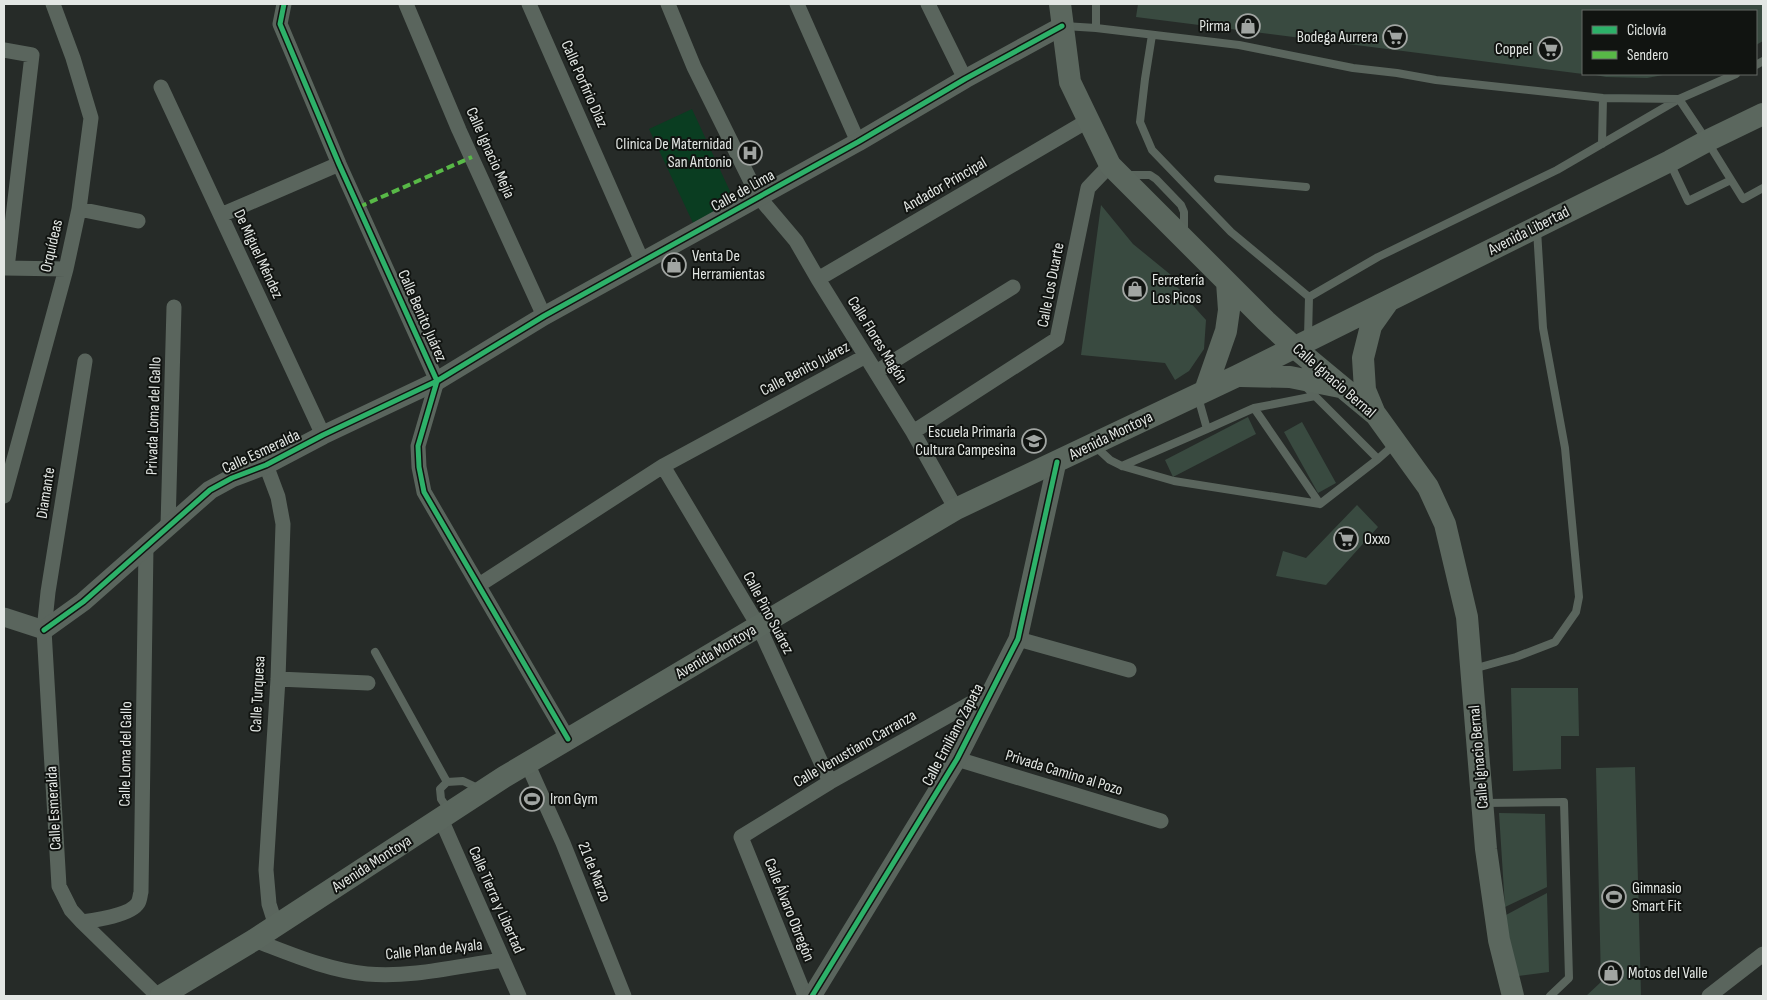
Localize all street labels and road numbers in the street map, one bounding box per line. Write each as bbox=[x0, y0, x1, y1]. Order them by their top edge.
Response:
street label: Calle Porfirio Díaz bbox=[556, 38, 612, 131]
street label: Calle Ignacio Mejía bbox=[461, 105, 519, 201]
street label: Andador Principal bbox=[899, 153, 990, 217]
street label: Calle de Lima bbox=[708, 166, 778, 216]
street label: Avenida Libertad bbox=[1484, 202, 1573, 260]
street label: De Miguel Méndez bbox=[229, 206, 287, 302]
street label: Orquídeas bbox=[37, 218, 67, 274]
street label: Calle Los Duarte bbox=[1033, 241, 1069, 329]
street label: Calle Benito Juárez bbox=[393, 267, 451, 365]
street label: Calle Flores Magón bbox=[843, 293, 911, 387]
street label: Calle Benito Juárez bbox=[757, 337, 853, 401]
street label: Calle Ignacio Bernal bbox=[1289, 340, 1379, 422]
street label: Privada Loma del Gallo bbox=[142, 356, 166, 476]
street label: Avenida Montoya bbox=[1065, 408, 1156, 465]
street label: Calle Esmeralda bbox=[219, 426, 303, 478]
street label: Diamante bbox=[33, 466, 59, 520]
street label: Calle Pino Suárez bbox=[738, 569, 798, 658]
street label: Avenida Montoya bbox=[671, 620, 760, 684]
street label: Calle Turquesa bbox=[247, 655, 269, 733]
street label: Calle Emiliano Zapata bbox=[918, 681, 988, 789]
street label: Calle Loma del Gallo bbox=[116, 701, 136, 807]
street label: Calle Ignacio Bernal bbox=[1465, 704, 1493, 810]
street label: Calle Venustiano Carranza bbox=[790, 706, 920, 792]
street label: Privada Camino al Pozo bbox=[1003, 746, 1125, 800]
street label: Calle Esmeralda bbox=[42, 766, 66, 850]
street label: Avenida Montoya bbox=[328, 831, 415, 897]
street label: 21 de Marzo bbox=[573, 839, 615, 905]
street label: Calle Tierra y Libertad bbox=[464, 844, 528, 956]
street label: Calle Álvaro Obregón bbox=[760, 856, 818, 964]
street label: Calle Plan de Ayala bbox=[385, 935, 483, 965]

